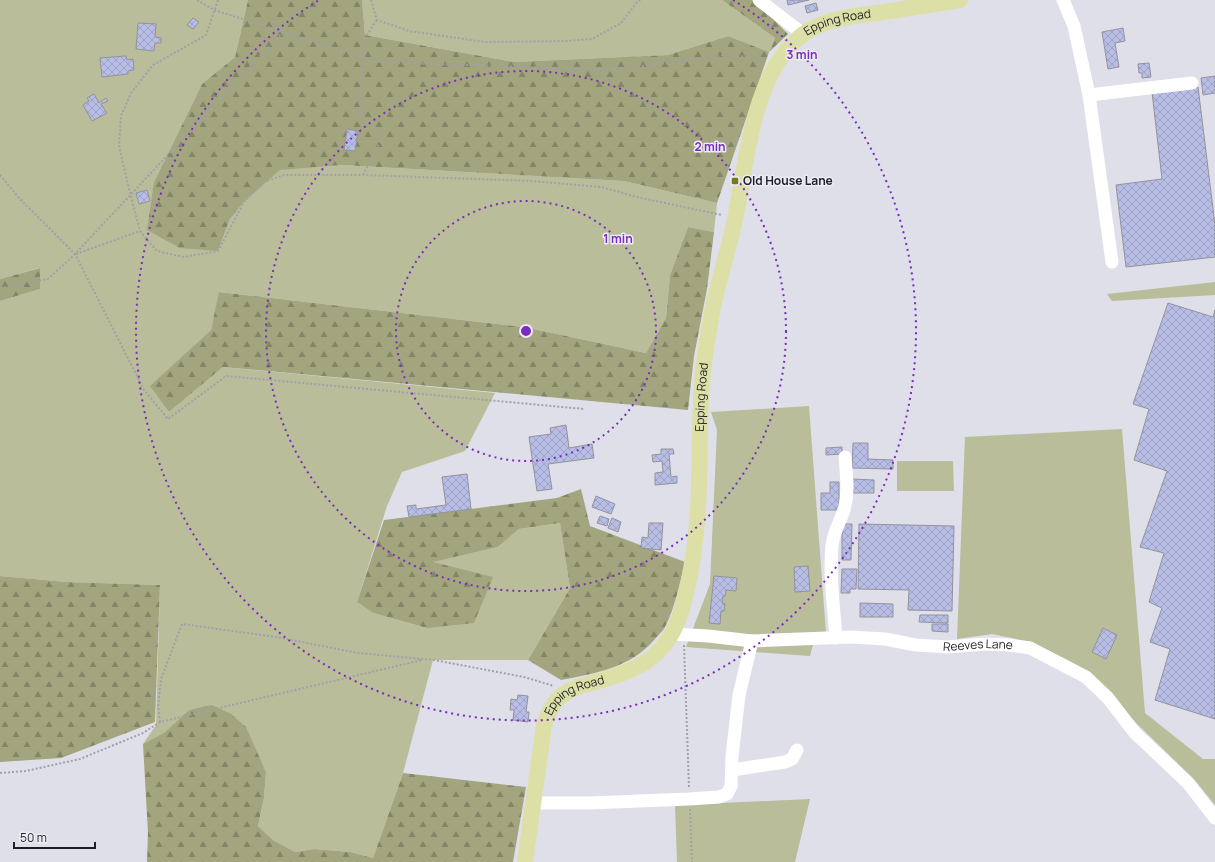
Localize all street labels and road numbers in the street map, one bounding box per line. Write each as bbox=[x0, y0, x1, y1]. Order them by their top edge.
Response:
street label: Epping Road bbox=[800, 5, 872, 39]
street label: Epping Road bbox=[691, 362, 712, 432]
street label: Reeves Lane bbox=[942, 635, 1014, 655]
street label: Epping Road bbox=[540, 671, 606, 718]

